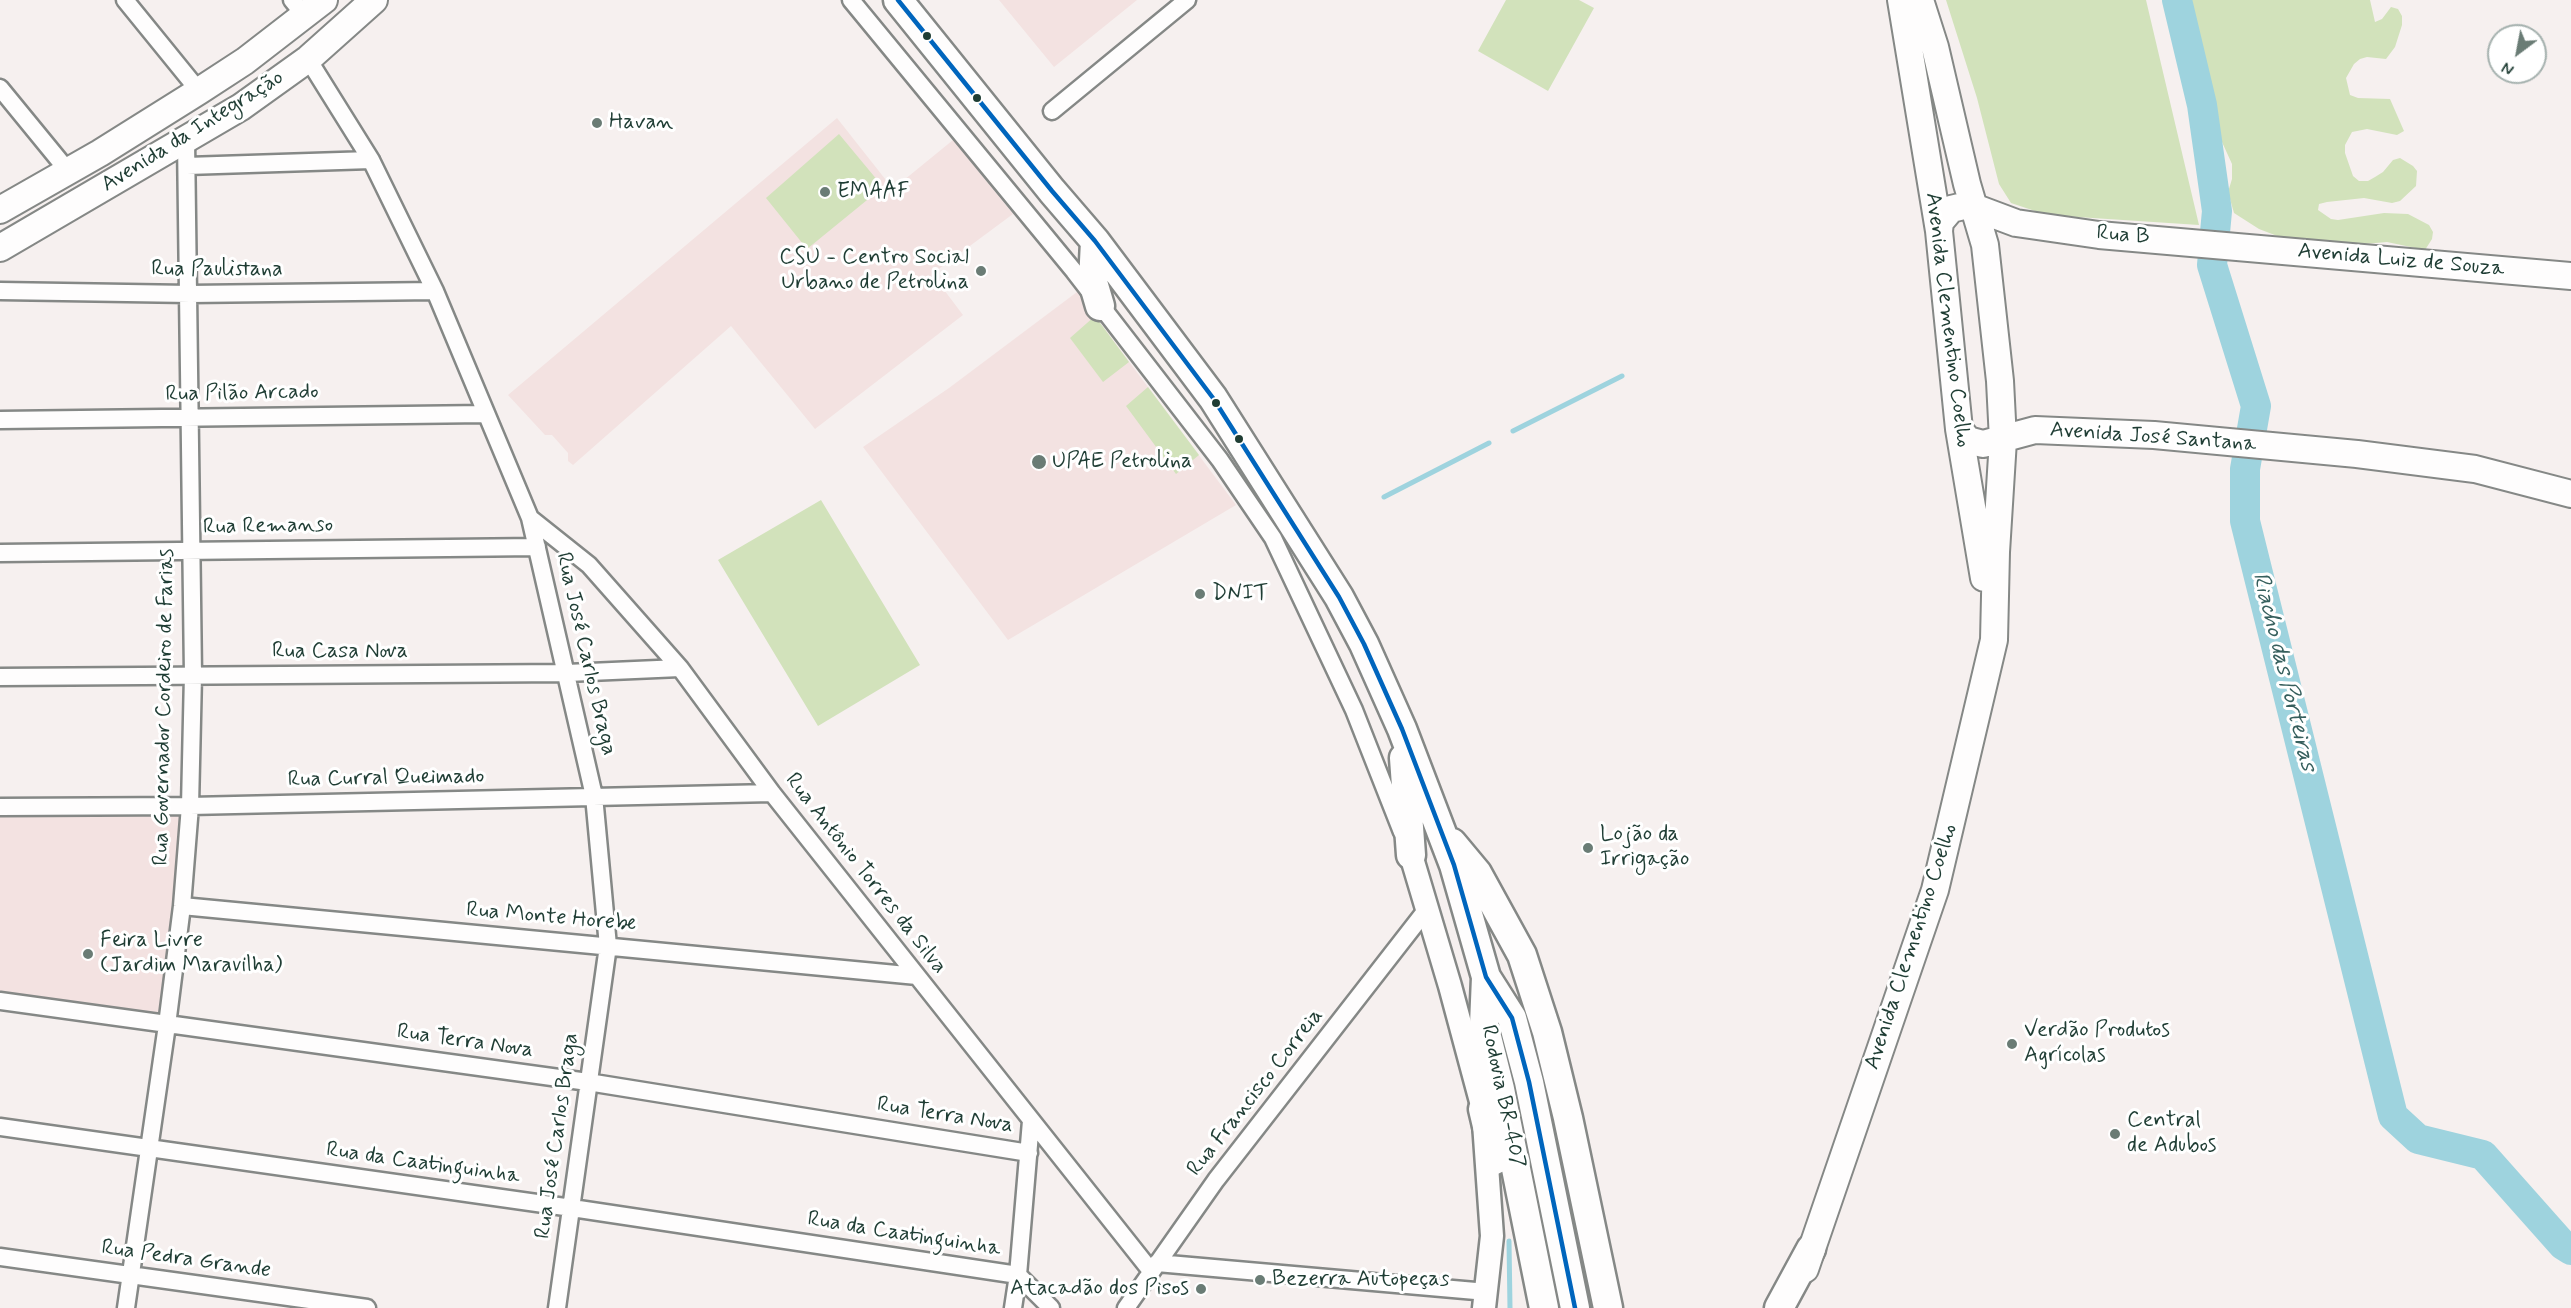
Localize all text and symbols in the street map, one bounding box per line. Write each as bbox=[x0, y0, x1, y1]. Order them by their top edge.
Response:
north arrow bbox=[2487, 24, 2547, 84]
unlabelled marker bbox=[921, 30, 933, 42]
text: N bbox=[2498, 56, 2518, 80]
street label: Avenida da Integração bbox=[97, 65, 289, 199]
unlabelled marker bbox=[971, 92, 983, 104]
place label: Havan bbox=[609, 110, 673, 136]
marker: Havan bbox=[590, 116, 604, 130]
place label: EMAAF bbox=[837, 179, 910, 205]
marker: EMAAF bbox=[818, 185, 832, 199]
street label: Avenida Clementino Coelho bbox=[1918, 191, 1976, 449]
street label: Rua B bbox=[2095, 221, 2151, 251]
street label: Avenida Luiz de Souza bbox=[2297, 239, 2505, 283]
place label: CSU - Centro Social Urbano de Petrolina bbox=[779, 245, 969, 296]
street label: Rua Paulistana bbox=[151, 257, 283, 283]
marker: CSU - Centro Social Urbano de Petrolina bbox=[974, 264, 988, 278]
street label: Rua Pilão Arcado bbox=[165, 379, 319, 409]
unlabelled marker bbox=[1210, 397, 1222, 409]
street label: Avenida José Santana bbox=[2049, 418, 2257, 458]
unlabelled marker bbox=[1233, 433, 1245, 445]
place label: UPAE Petrolina bbox=[1052, 449, 1192, 475]
marker: UPAE Petrolina bbox=[1030, 453, 1048, 471]
street label: Rua Remanso bbox=[203, 513, 333, 541]
street label: Rua Governador Cordeiro de Farias bbox=[149, 548, 181, 866]
street label: Rua José Carlos Braga bbox=[549, 550, 621, 758]
water label: Riacho das Porteiras bbox=[2244, 570, 2322, 774]
place label: DNIT bbox=[1212, 581, 1268, 607]
marker: DNIT bbox=[1193, 587, 1207, 601]
street label: Rua Casa Nova bbox=[272, 639, 408, 665]
street label: Rua Curral Queimado bbox=[287, 764, 485, 794]
street label: Rua Antônio Torres da Silva bbox=[778, 768, 952, 980]
street label: Avenida Clementino Coelho bbox=[1860, 821, 1964, 1073]
place label: Lojão da Irrigação bbox=[1600, 822, 1689, 873]
marker: Lojão da Irrigação bbox=[1581, 841, 1595, 855]
street label: Rua Monte Horebe bbox=[465, 897, 637, 939]
place label: Feira Livre (Jardim Maravilha) bbox=[100, 928, 282, 980]
marker: Feira Livre (Jardim Maravilha) bbox=[81, 947, 95, 961]
street label: Rua Francisco Correia bbox=[1182, 1004, 1330, 1182]
place label: Verdão Produtos Agrícolas bbox=[2024, 1018, 2170, 1070]
street label: Rua Terra Nova bbox=[395, 1019, 535, 1065]
street label: Rodovia BR-407 bbox=[1474, 1023, 1530, 1171]
street label: Rua José Carlos Braga bbox=[530, 1031, 586, 1241]
marker: Verdão Produtos Agrícolas bbox=[2005, 1037, 2019, 1051]
street label: Rua Terra Nova bbox=[875, 1092, 1015, 1140]
place label: Central de Adubos bbox=[2127, 1108, 2217, 1160]
marker: Central de Adubos bbox=[2108, 1127, 2122, 1141]
street label: Rua da Caatinguinha bbox=[324, 1137, 522, 1191]
street label: Rua da Caatinguinha bbox=[805, 1207, 1003, 1263]
street label: Rua Pedra Grande bbox=[99, 1235, 273, 1285]
place label: Bezerra Autopeças bbox=[1272, 1267, 1449, 1293]
marker: Bezerra Autopeças bbox=[1253, 1273, 1267, 1287]
place label: Atacadão dos Pisos bbox=[1010, 1276, 1189, 1302]
marker: Atacadão dos Pisos bbox=[1194, 1282, 1208, 1296]

